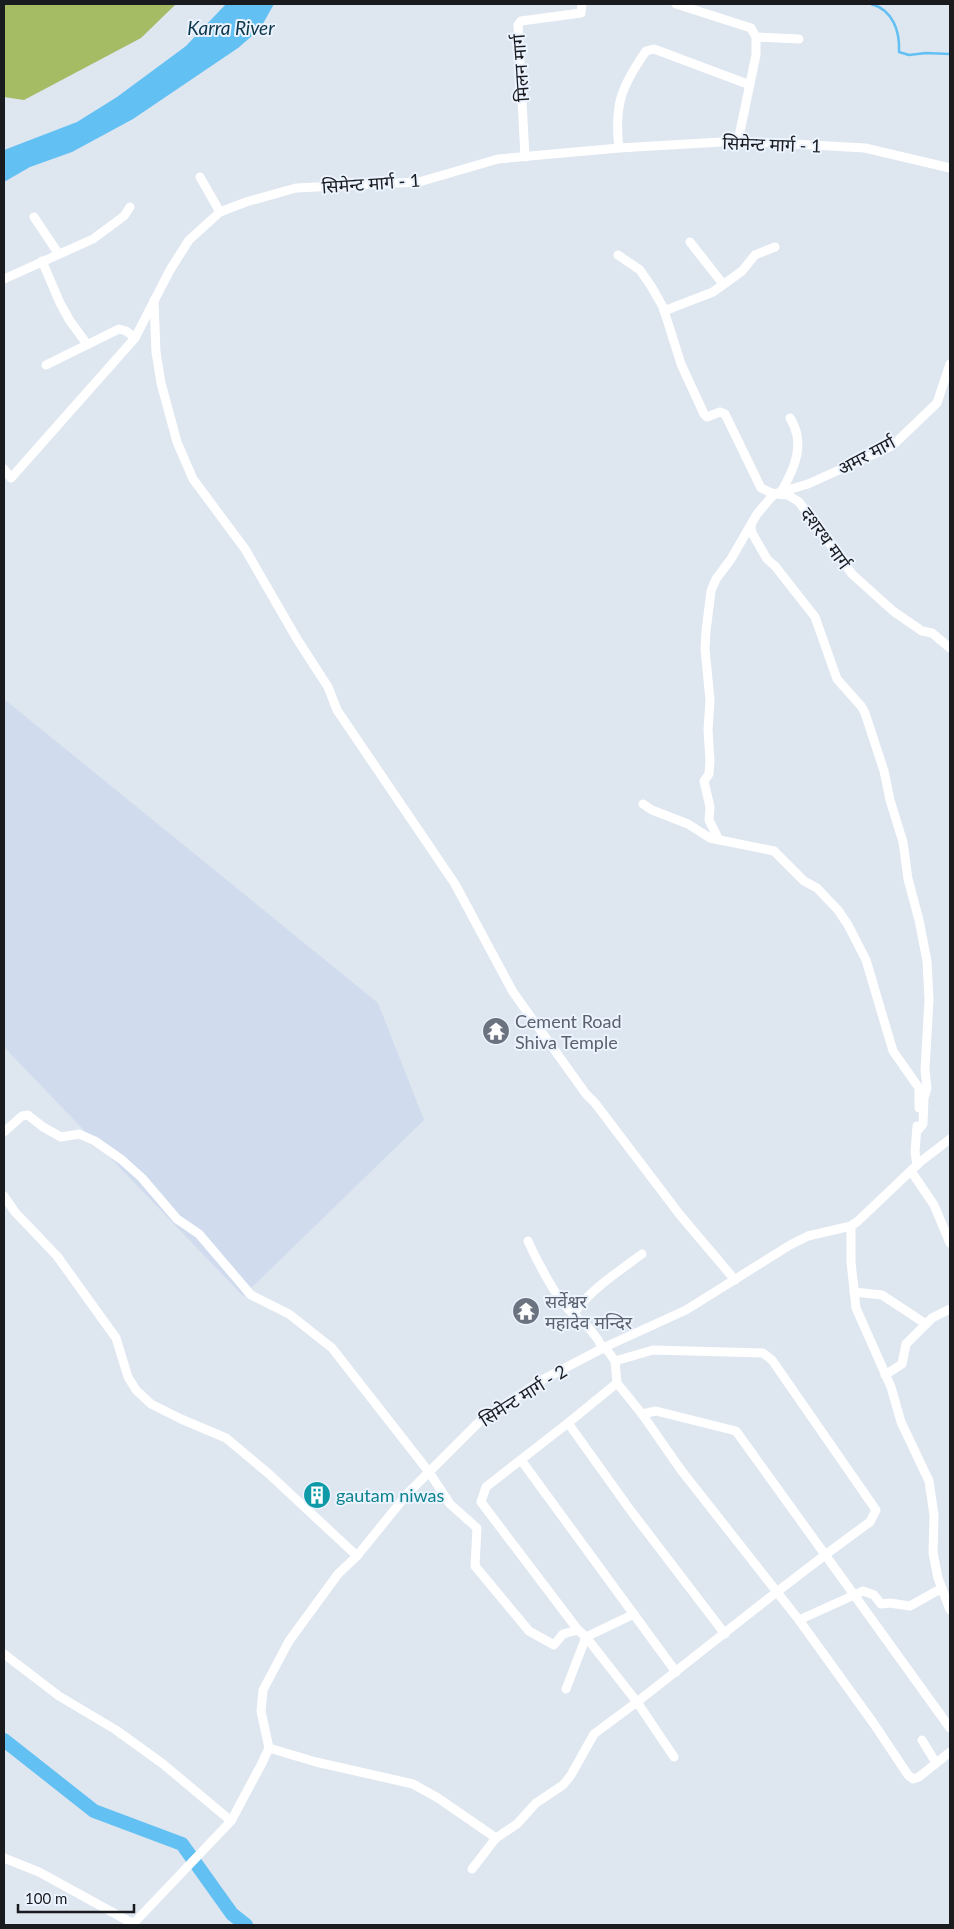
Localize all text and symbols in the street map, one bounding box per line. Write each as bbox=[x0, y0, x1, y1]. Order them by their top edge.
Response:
water label: Karra River bbox=[187, 16, 275, 39]
street label: मिलन मार्ग bbox=[507, 32, 533, 103]
street label: सिमेन्ट मार्ग - 1 bbox=[722, 131, 822, 157]
street label: सिमेन्ट मार्ग - 1 bbox=[321, 169, 421, 197]
street label: अमर मार्ग bbox=[833, 430, 899, 479]
street label: दशरथ मार्ग bbox=[796, 503, 856, 574]
place label: Cement Road Shiva Temple bbox=[515, 1010, 622, 1053]
temple icon: Cement Road Shiva Temple bbox=[481, 1016, 511, 1046]
place label: सर्वेश्वर महादेव मन्दिर bbox=[545, 1290, 633, 1333]
temple icon: सर्वेश्वर महादेव मन्दिर bbox=[511, 1296, 541, 1326]
street label: सिमेन्ट मार्ग - 2 bbox=[475, 1359, 571, 1431]
building icon: gautam niwas bbox=[302, 1480, 332, 1510]
place label: gautam niwas bbox=[336, 1484, 444, 1506]
scale bar bbox=[18, 1882, 134, 1914]
text: 100 m bbox=[25, 1889, 67, 1907]

